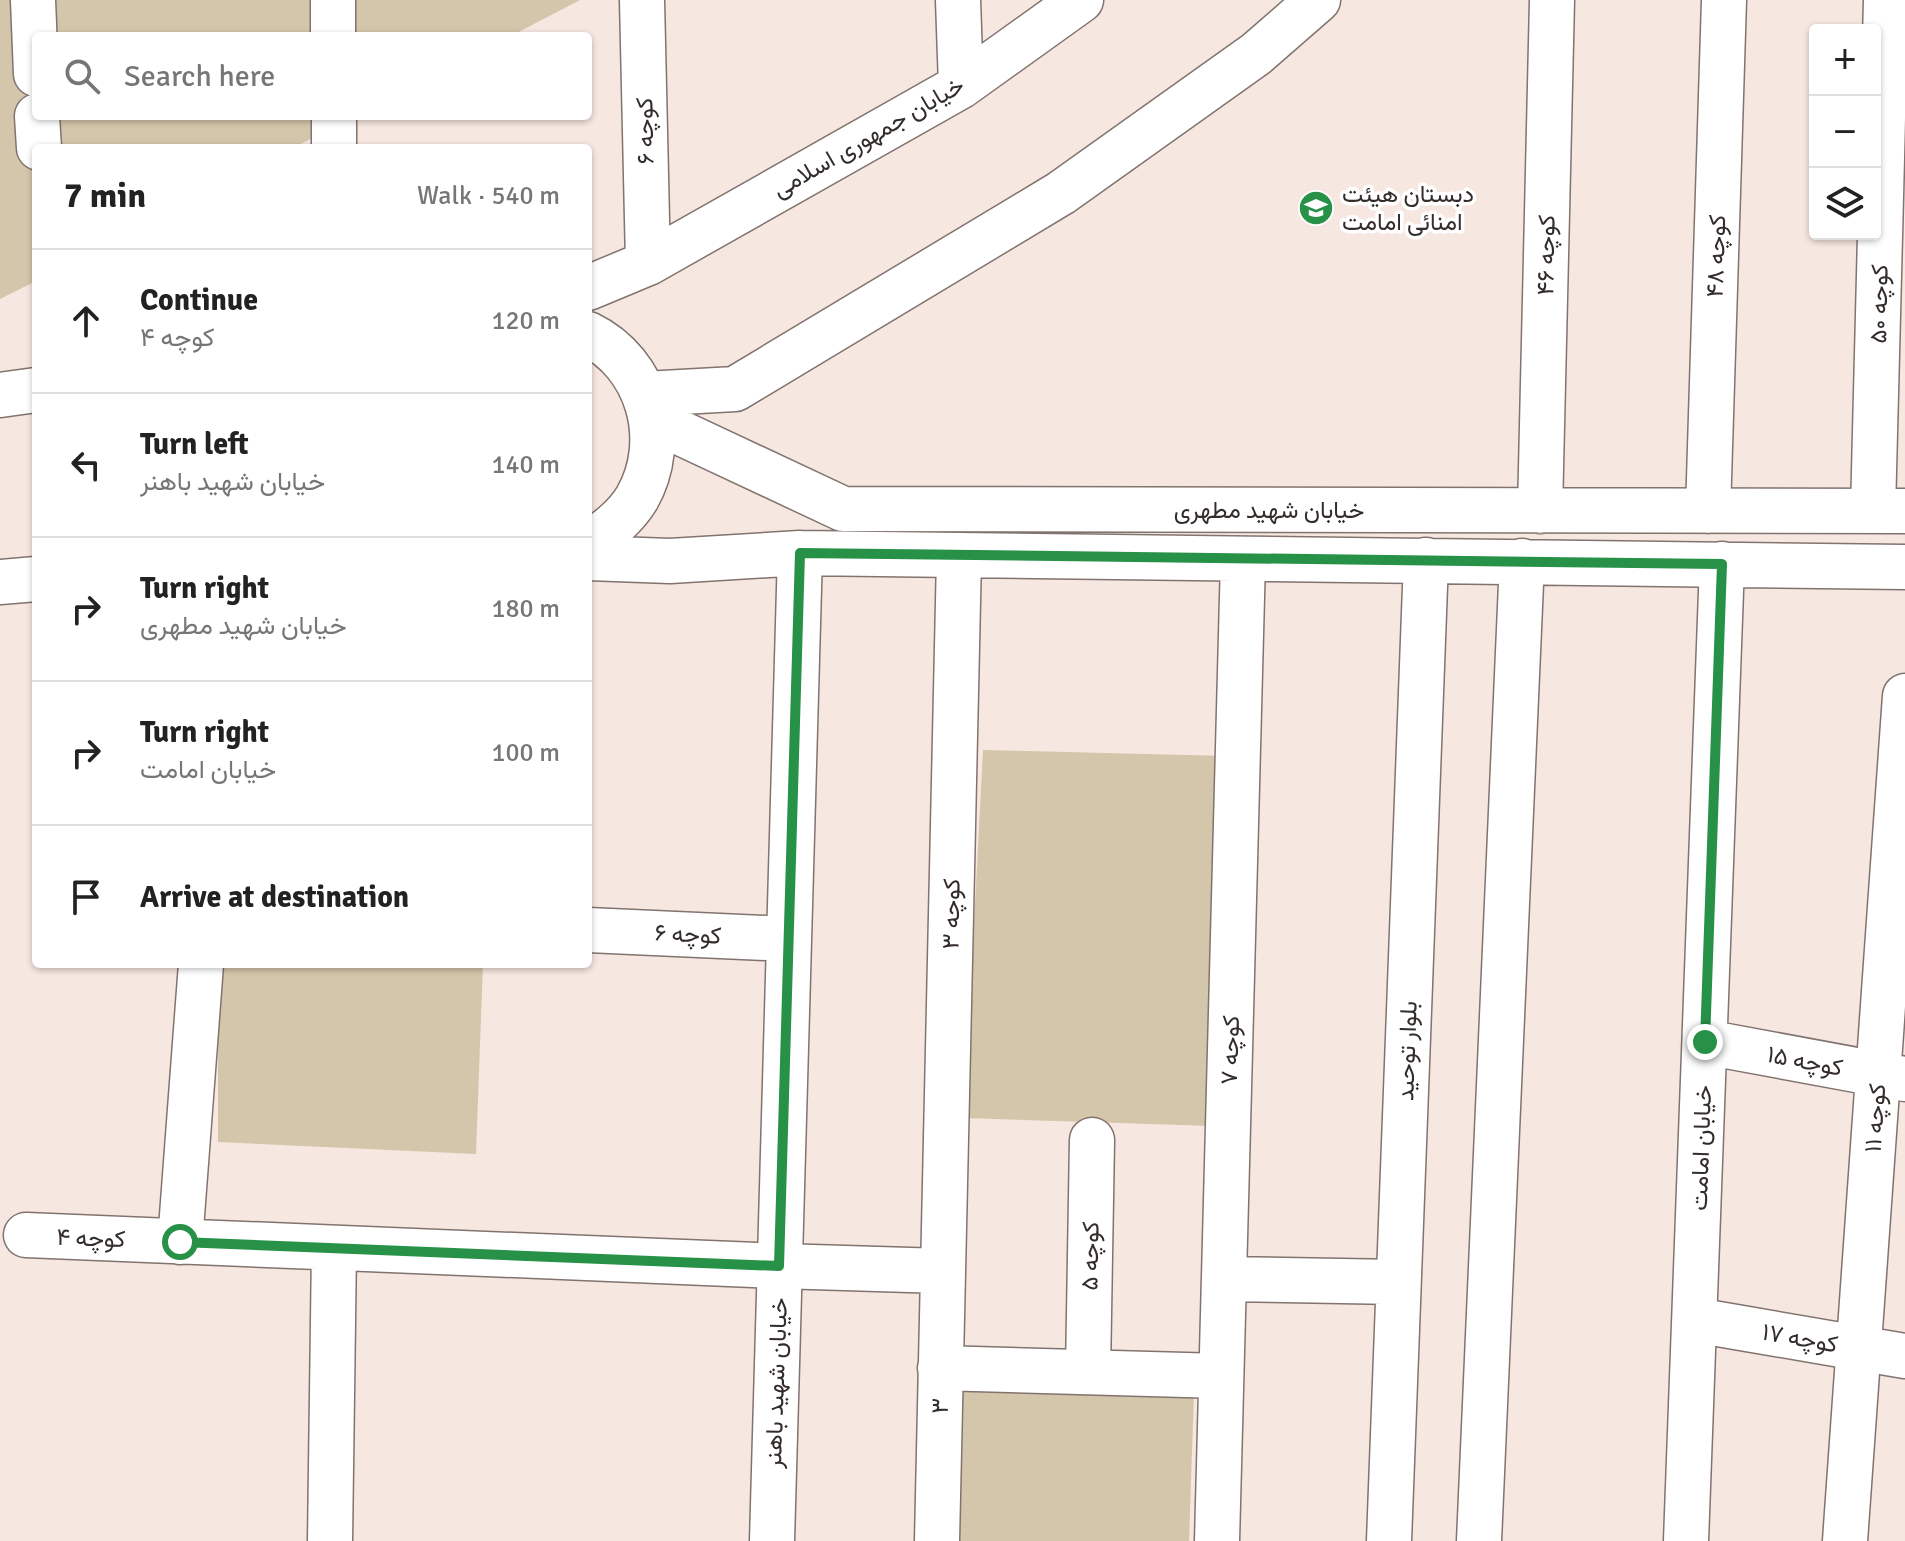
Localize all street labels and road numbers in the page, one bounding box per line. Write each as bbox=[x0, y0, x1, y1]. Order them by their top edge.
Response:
street label: خیابان جمهوری اسلامی bbox=[767, 70, 969, 204]
street label: کوچه ۶ bbox=[629, 97, 662, 165]
street label: کوچه ۴۶ bbox=[1530, 214, 1563, 296]
street label: کوچه ۴۸ bbox=[1700, 214, 1733, 298]
street label: کوچه ۵۰ bbox=[1863, 264, 1896, 344]
street label: خیابان شهید مطهری bbox=[1174, 495, 1364, 525]
street label: کوچه ۳ bbox=[935, 878, 968, 950]
street label: کوچه ۶ bbox=[654, 917, 722, 952]
street label: بلوار توحید bbox=[1390, 1000, 1424, 1102]
street label: کوچه ۷ bbox=[1214, 1015, 1247, 1085]
street label: کوچه ۱۵ bbox=[1765, 1039, 1845, 1084]
street label: کوچه ۱۱ bbox=[1858, 1083, 1893, 1154]
street label: خیابان امامت bbox=[1684, 1085, 1718, 1211]
street label: کوچه ۵ bbox=[1074, 1221, 1107, 1291]
street label: کوچه ۴ bbox=[56, 1222, 126, 1255]
street label: خیابان شهید باهنر bbox=[758, 1297, 794, 1470]
street label: کوچه ۱۷ bbox=[1760, 1317, 1840, 1360]
street label: ۳ bbox=[925, 1398, 955, 1414]

